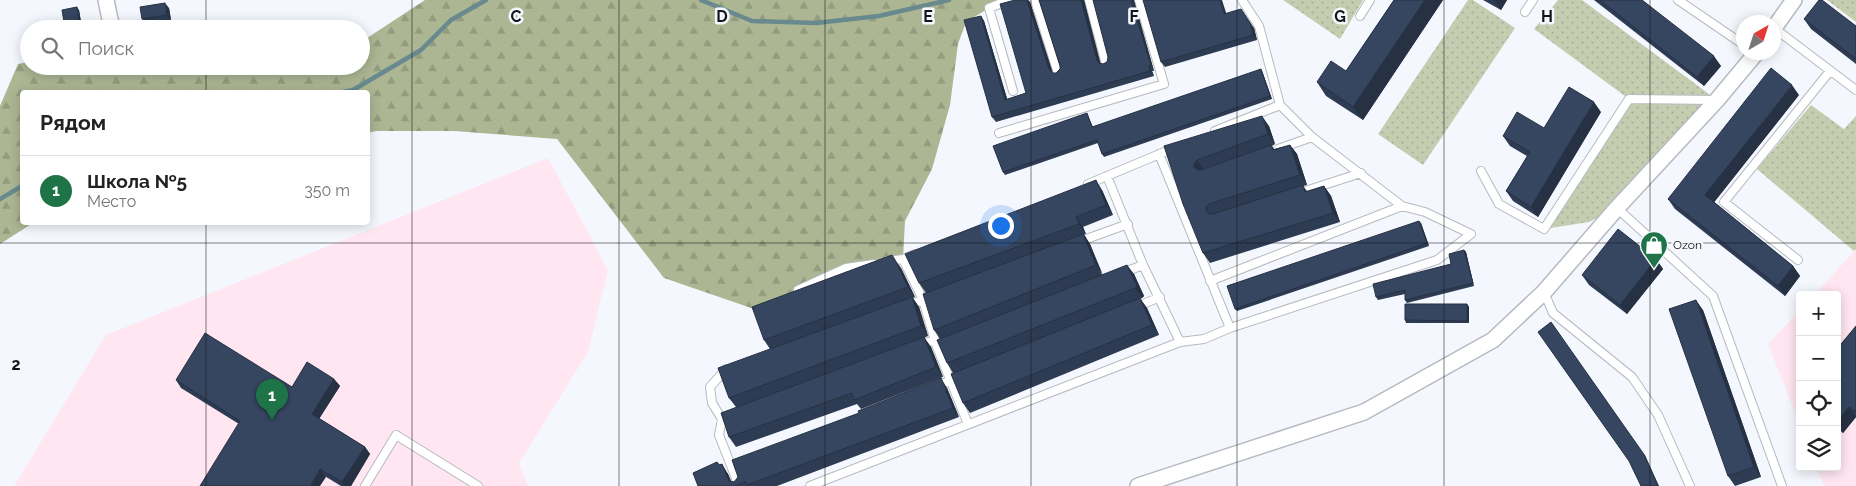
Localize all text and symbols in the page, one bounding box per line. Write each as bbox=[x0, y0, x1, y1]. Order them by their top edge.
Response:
text: C bbox=[511, 7, 522, 26]
text: D bbox=[716, 7, 728, 26]
text: E bbox=[923, 7, 933, 26]
text: F bbox=[1129, 7, 1139, 26]
text: G bbox=[1334, 7, 1346, 26]
text: H bbox=[1541, 7, 1553, 26]
north arrow bbox=[1736, 15, 1781, 60]
search box bbox=[20, 20, 370, 75]
icon: search bbox=[38, 34, 66, 62]
text: Поиск bbox=[78, 37, 134, 59]
text: Рядом bbox=[40, 110, 106, 135]
text: Школа №5 bbox=[87, 170, 187, 192]
text: 1 bbox=[52, 181, 60, 200]
text: 350 m bbox=[304, 181, 350, 200]
text: Место bbox=[87, 192, 136, 211]
your location bbox=[988, 213, 1014, 239]
shop icon: Ozon bbox=[1639, 230, 1669, 269]
place label: Ozon bbox=[1673, 238, 1702, 252]
map controls bbox=[1796, 291, 1841, 471]
button: + bbox=[1796, 291, 1841, 336]
button: − bbox=[1796, 336, 1841, 381]
text: 2 bbox=[11, 355, 21, 374]
pin: 1 bbox=[256, 379, 288, 420]
button: locate bbox=[1796, 381, 1841, 426]
button: layers bbox=[1796, 426, 1841, 471]

